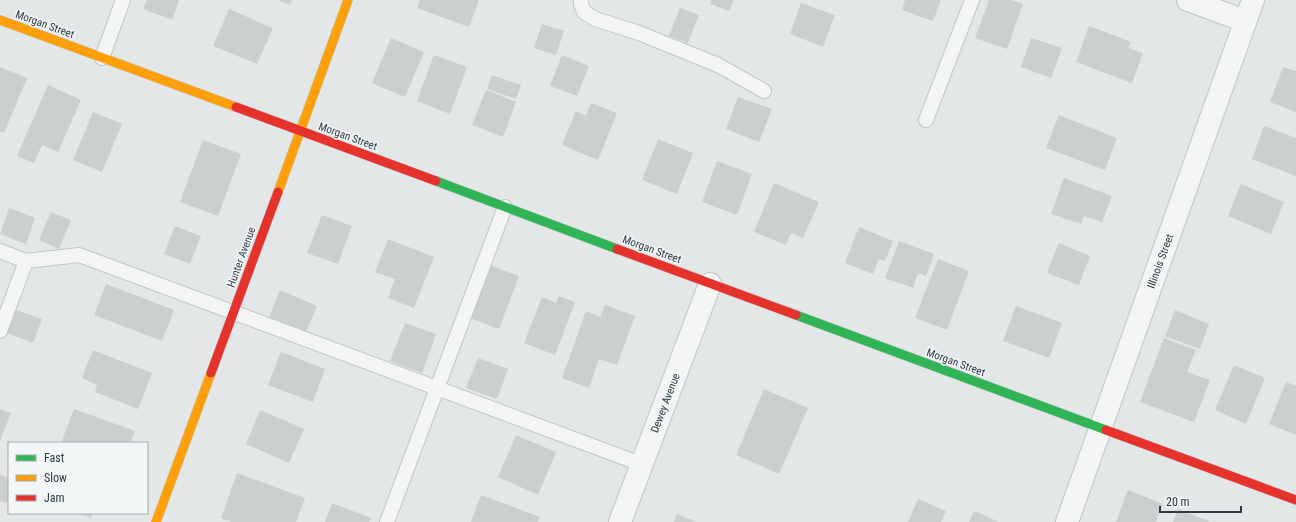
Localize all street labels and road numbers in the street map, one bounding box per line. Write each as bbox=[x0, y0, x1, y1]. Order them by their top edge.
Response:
street label: Morgan Street bbox=[14, 8, 76, 41]
street label: Morgan Street bbox=[317, 120, 379, 153]
street label: Hunter Avenue bbox=[225, 225, 258, 289]
street label: Illinois Street bbox=[1145, 232, 1176, 290]
street label: Morgan Street bbox=[621, 233, 683, 266]
street label: Morgan Street bbox=[925, 346, 987, 379]
street label: Dewey Avenue bbox=[648, 372, 683, 435]

